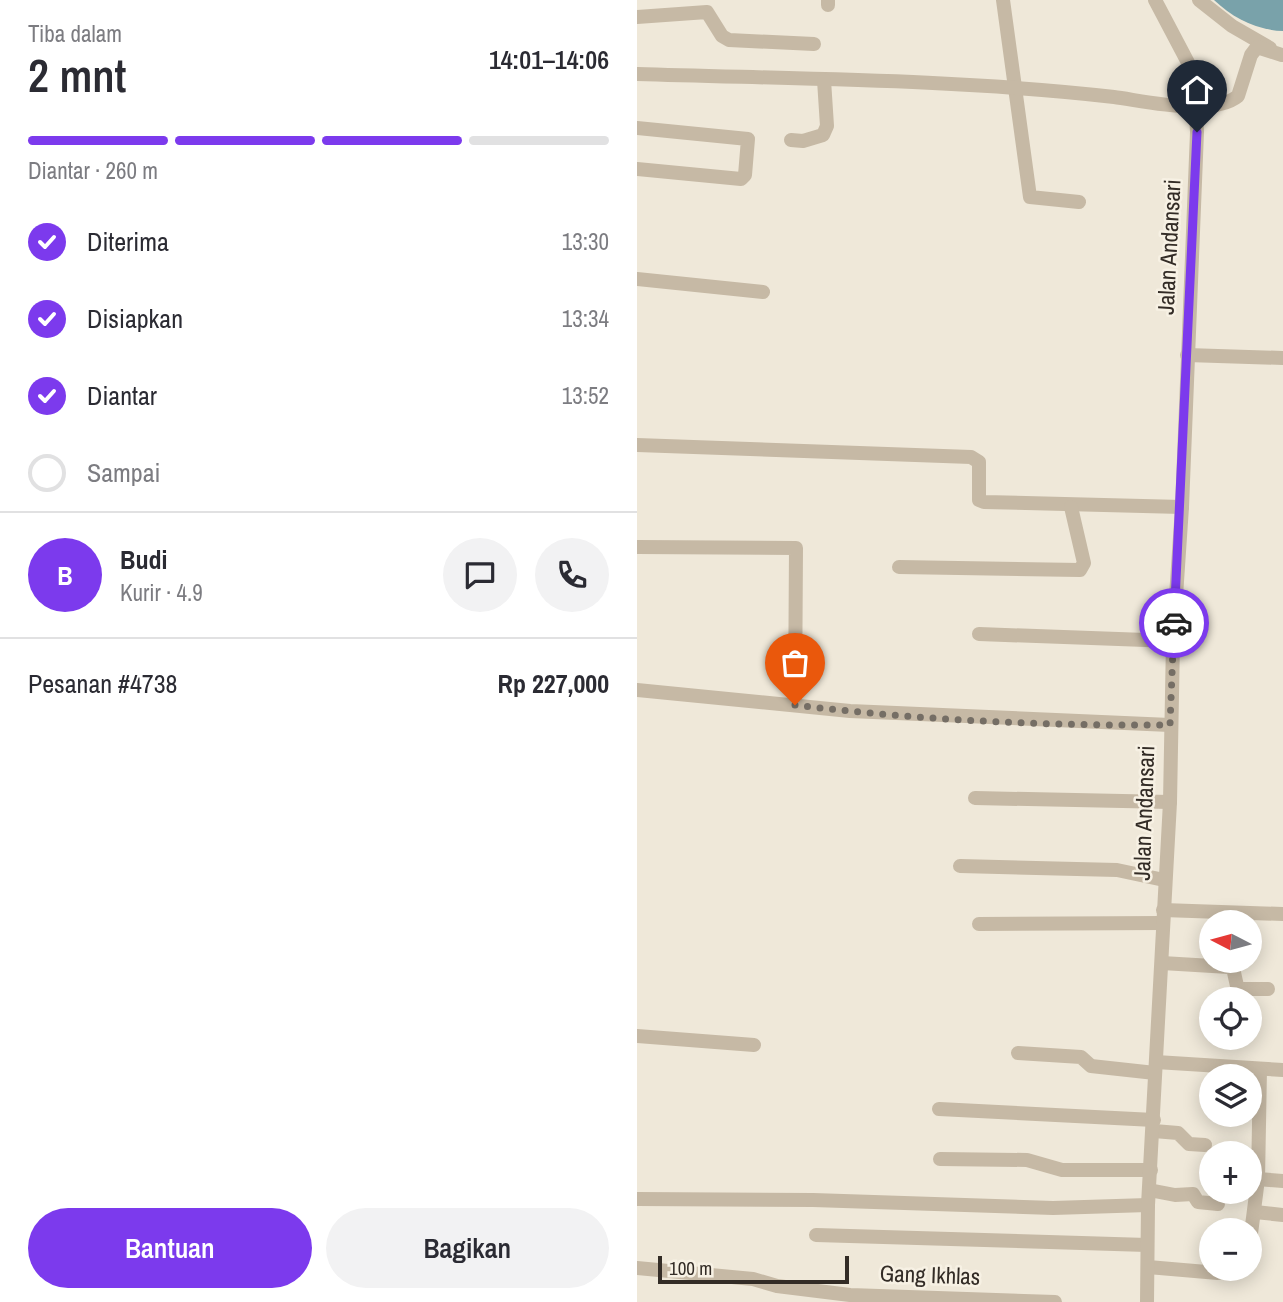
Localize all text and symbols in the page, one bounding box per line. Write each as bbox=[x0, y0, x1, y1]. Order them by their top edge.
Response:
text: Tiba dalam bbox=[28, 18, 122, 49]
text: 14:01–14:06 bbox=[489, 42, 609, 77]
text: 2 mnt bbox=[28, 44, 127, 106]
pin bbox=[1167, 60, 1227, 132]
icon: home bbox=[1178, 71, 1216, 109]
text: Diantar · 260 m bbox=[28, 155, 158, 186]
street label: Jalan Andansari bbox=[1149, 179, 1188, 315]
icon: check bbox=[28, 223, 66, 261]
text: Diterima bbox=[87, 224, 169, 259]
text: 13:30 bbox=[562, 226, 609, 257]
icon: check bbox=[28, 300, 66, 338]
text: Disiapkan bbox=[87, 301, 183, 336]
text: 13:34 bbox=[562, 303, 609, 334]
icon: check bbox=[28, 377, 66, 415]
text: Diantar bbox=[87, 378, 157, 413]
text: 13:52 bbox=[562, 380, 609, 411]
text: Sampai bbox=[87, 455, 160, 490]
button: chat bbox=[443, 538, 517, 612]
button: phone bbox=[535, 538, 609, 612]
text: Budi bbox=[120, 542, 167, 577]
text: B bbox=[57, 558, 73, 593]
text: Kurir · 4.9 bbox=[120, 577, 203, 608]
courier bbox=[1139, 588, 1209, 658]
icon: car bbox=[1155, 604, 1193, 642]
pin bbox=[765, 633, 825, 705]
icon: bag bbox=[776, 644, 814, 682]
text: Pesanan #4738 bbox=[28, 666, 177, 701]
text: Rp 227,000 bbox=[498, 666, 609, 701]
street label: Jalan Andansari bbox=[1126, 745, 1161, 881]
north arrow bbox=[1199, 910, 1262, 973]
map controls bbox=[1199, 910, 1262, 1281]
button: locate bbox=[1199, 987, 1262, 1050]
button: layers bbox=[1199, 1064, 1262, 1127]
button: + bbox=[1199, 1141, 1262, 1204]
button: Bantuan bbox=[28, 1208, 312, 1288]
button: Bagikan bbox=[326, 1208, 609, 1288]
button: − bbox=[1199, 1218, 1262, 1281]
scale bar bbox=[658, 1253, 849, 1285]
text: 100 m bbox=[669, 1255, 712, 1281]
street label: Gang Ikhlas bbox=[879, 1257, 981, 1292]

